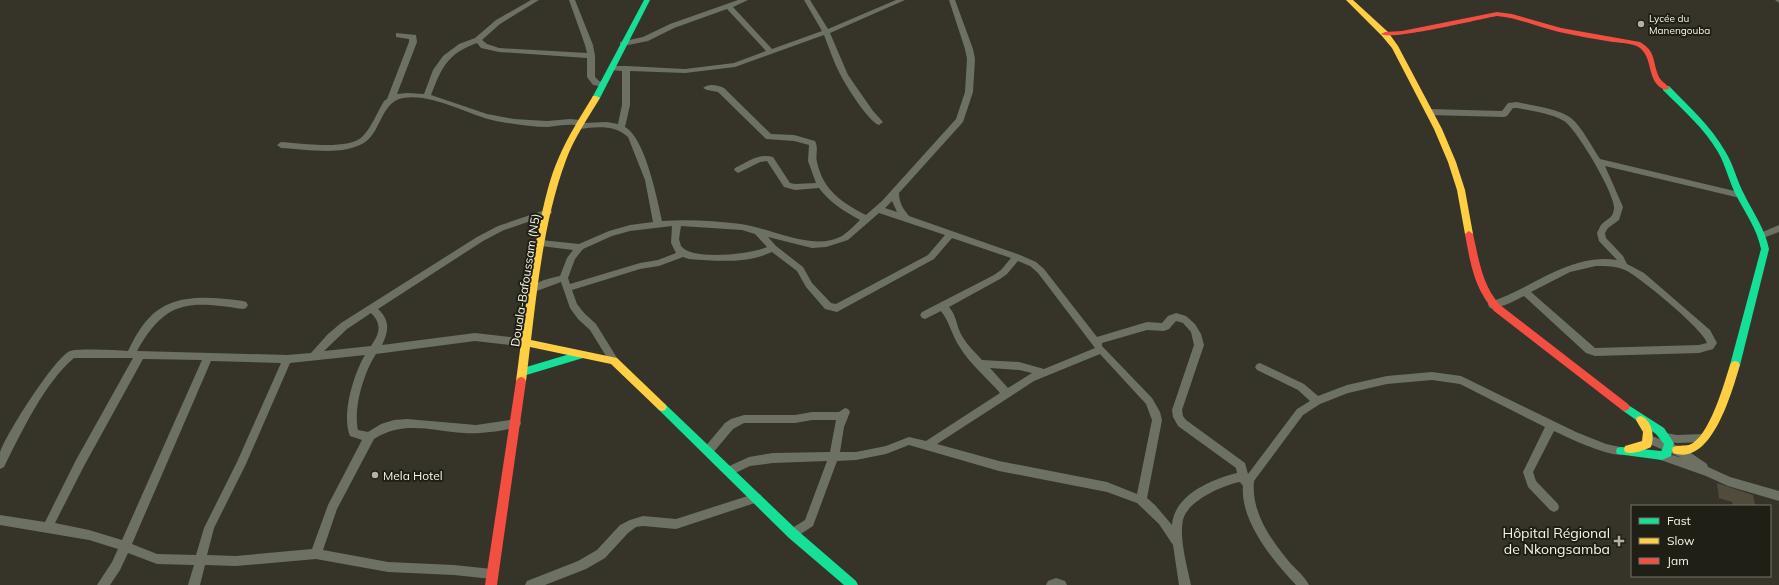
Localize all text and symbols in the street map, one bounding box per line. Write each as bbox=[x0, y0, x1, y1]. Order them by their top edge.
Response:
place label: Lycée du Manengouba bbox=[1649, 12, 1710, 37]
marker: Lycée du Manengouba bbox=[1636, 19, 1646, 29]
street label: Douala-Bafoussam (N5) bbox=[507, 212, 543, 348]
place label: Mela Hotel bbox=[383, 468, 443, 483]
marker: Mela Hotel bbox=[370, 470, 380, 480]
legend bbox=[1631, 505, 1771, 577]
text: Fast bbox=[1667, 513, 1691, 528]
place label: Hôpital Régional de Nkongsamba bbox=[1502, 524, 1610, 558]
text: Slow bbox=[1667, 533, 1695, 548]
marker: Hôpital Régional de Nkongsamba bbox=[1613, 535, 1625, 547]
text: Jam bbox=[1667, 553, 1689, 568]

